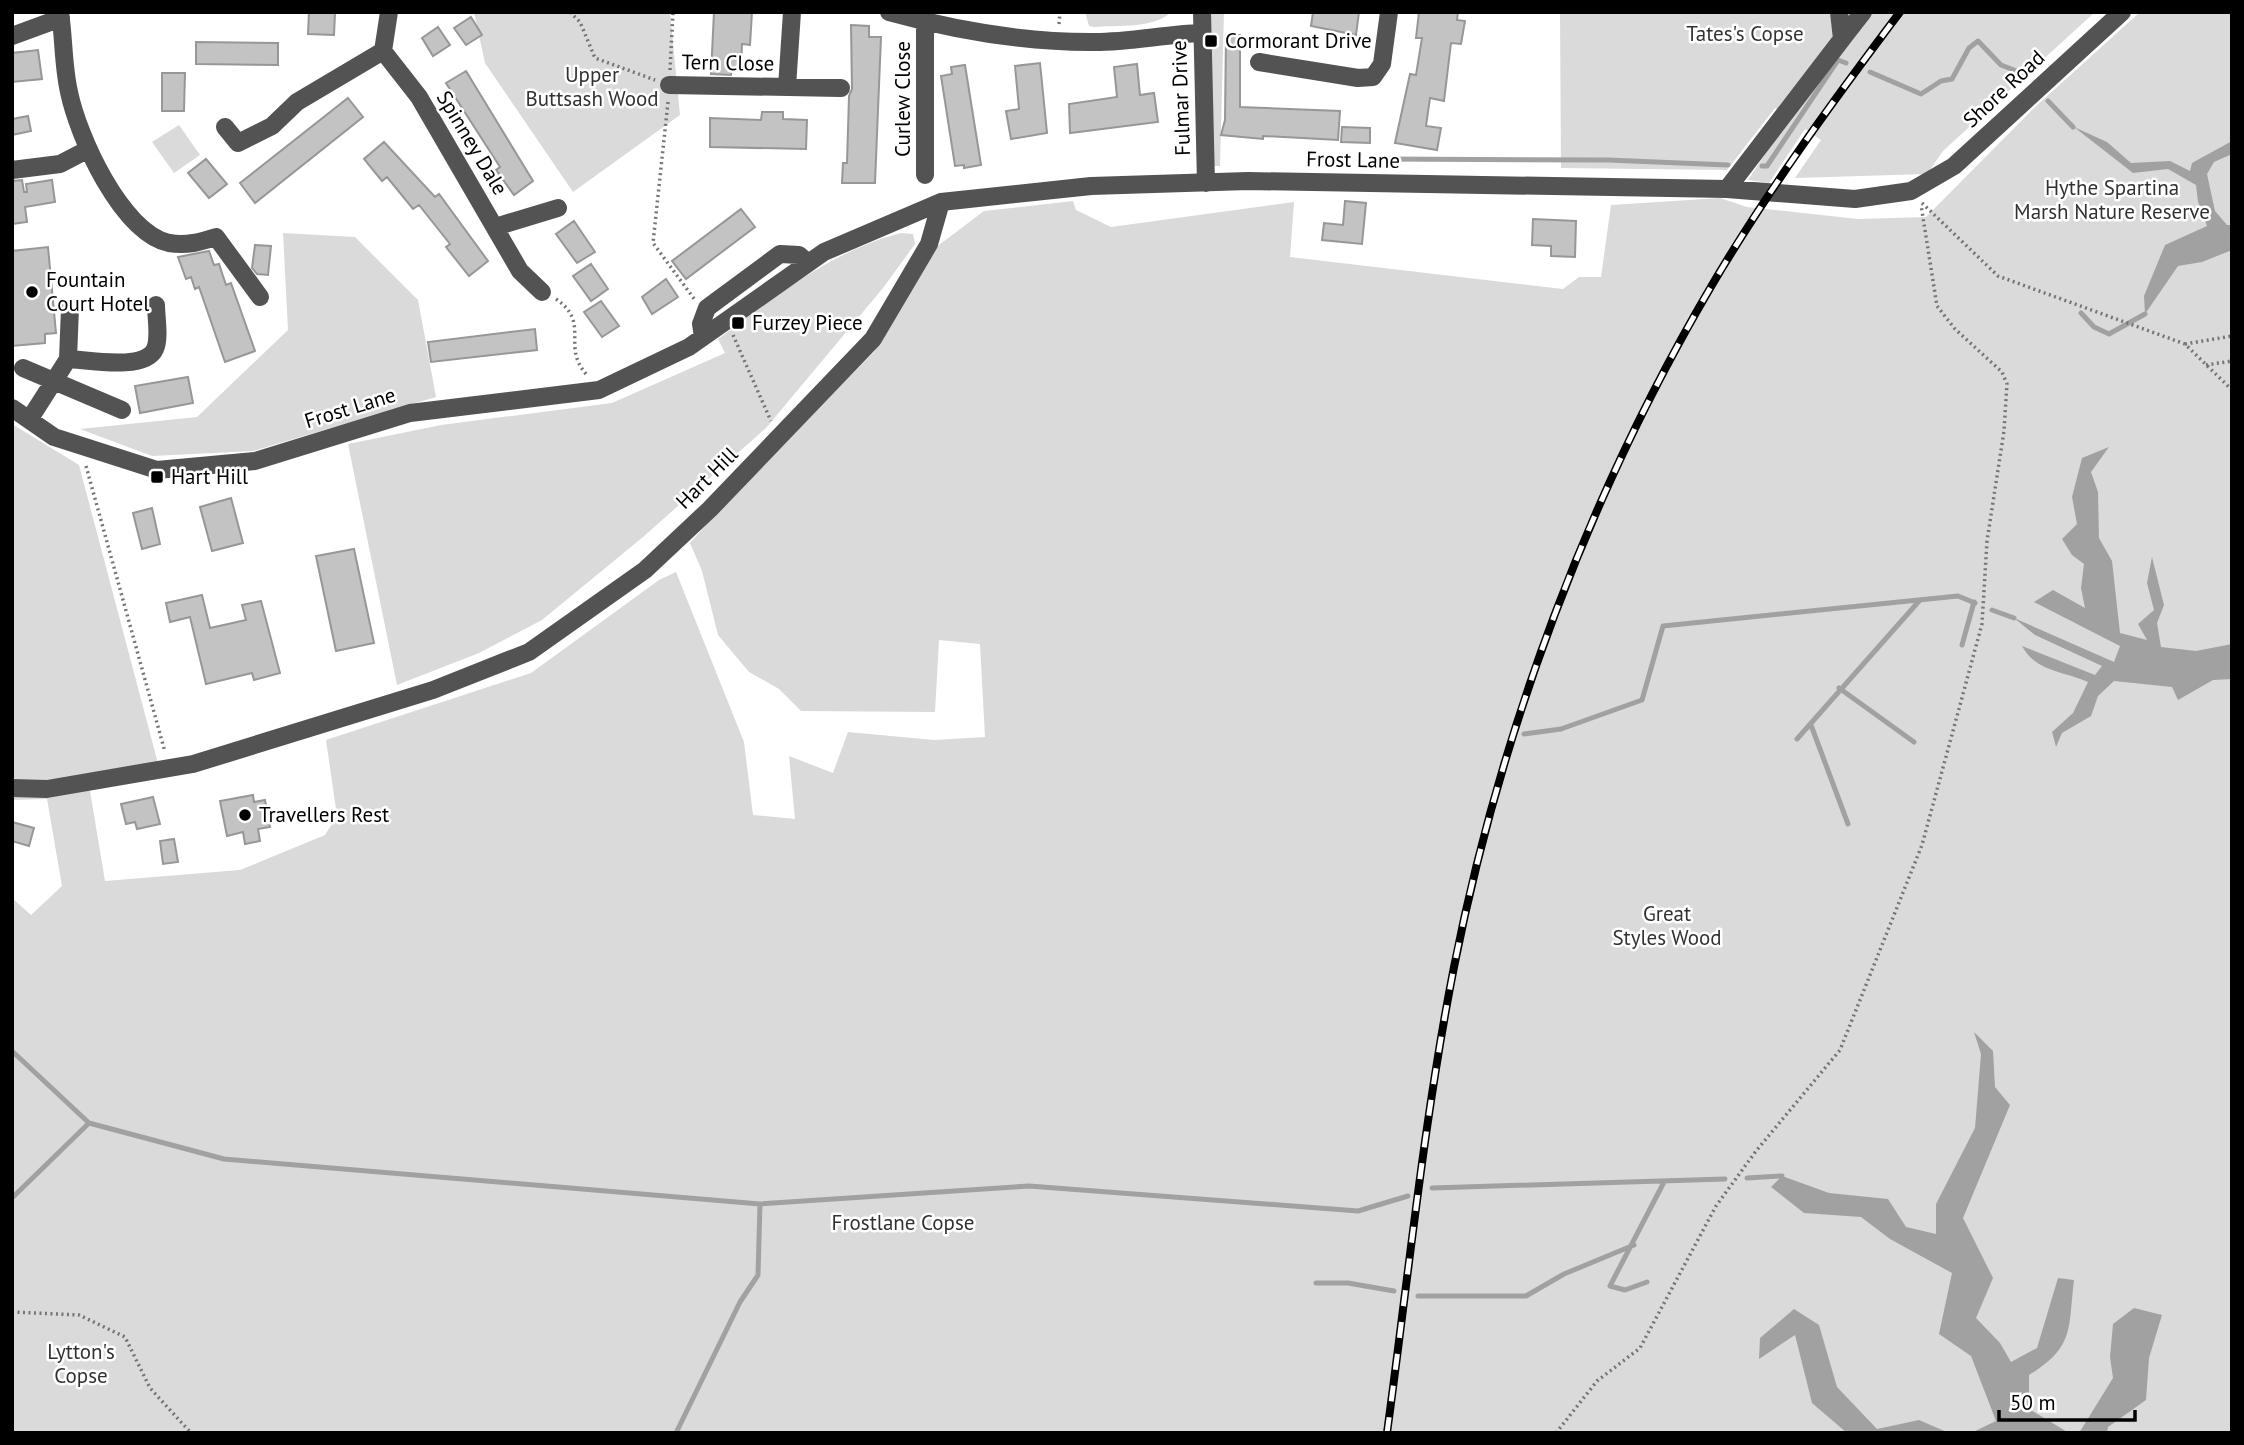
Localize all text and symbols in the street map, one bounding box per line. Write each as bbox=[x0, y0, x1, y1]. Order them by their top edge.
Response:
park label: Tates's Copse bbox=[1686, 20, 1804, 47]
place label: Cormorant Drive bbox=[1225, 27, 1372, 54]
marker: Cormorant Drive bbox=[1203, 33, 1219, 49]
street label: Fulmar Drive bbox=[1165, 40, 1196, 156]
street label: Curlew Close bbox=[889, 41, 916, 157]
street label: Shore Road bbox=[1957, 44, 2050, 133]
street label: Tern Close bbox=[681, 48, 775, 77]
park label: Upper Buttsash Wood bbox=[526, 61, 658, 112]
street label: Spinney Dale bbox=[431, 86, 514, 200]
street label: Frost Lane bbox=[1306, 145, 1400, 174]
park label: Hythe Spartina Marsh Nature Reserve bbox=[2014, 174, 2210, 225]
place label: Fountain Court Hotel bbox=[46, 266, 149, 317]
marker: Fountain Court Hotel bbox=[24, 284, 40, 300]
place label: Furzey Piece bbox=[752, 309, 863, 336]
marker: Furzey Piece bbox=[730, 315, 746, 331]
street label: Frost Lane bbox=[301, 381, 399, 434]
street label: Hart Hill bbox=[670, 441, 743, 514]
place label: Hart Hill bbox=[171, 463, 248, 490]
marker: Hart Hill bbox=[149, 469, 165, 485]
place label: Travellers Rest bbox=[259, 801, 389, 828]
marker: Travellers Rest bbox=[237, 807, 253, 823]
park label: Great Styles Wood bbox=[1612, 900, 1722, 951]
park label: Frostlane Copse bbox=[832, 1209, 974, 1236]
park label: Lytton's Copse bbox=[47, 1338, 115, 1389]
scale bar bbox=[1999, 1378, 2136, 1422]
text: 50 m bbox=[2010, 1389, 2056, 1416]

